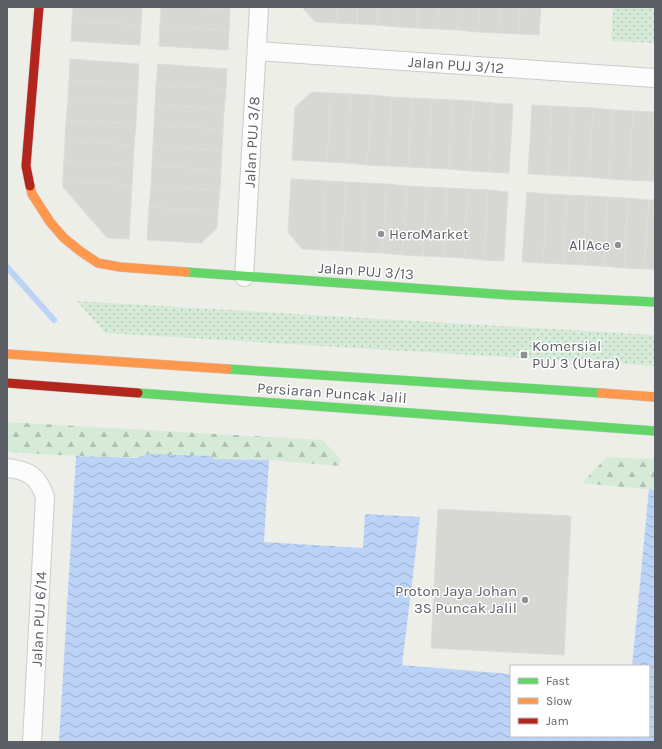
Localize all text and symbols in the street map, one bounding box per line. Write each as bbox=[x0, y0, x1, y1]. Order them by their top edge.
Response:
street label: Jalan PUJ 3/12 bbox=[407, 53, 505, 77]
street label: Jalan PUJ 3/8 bbox=[241, 96, 263, 188]
place label: HeroMarket bbox=[389, 225, 469, 243]
marker: HeroMarket bbox=[376, 229, 386, 239]
place label: AllAce bbox=[569, 236, 610, 254]
marker: AllAce bbox=[613, 240, 623, 250]
street label: Jalan PUJ 3/13 bbox=[317, 259, 415, 283]
place label: Komersial PUJ 3 (Utara) bbox=[532, 337, 620, 372]
marker: Komersial PUJ 3 (Utara) bbox=[519, 350, 529, 360]
street label: Persiaran Puncak Jalil bbox=[257, 379, 407, 407]
street label: Jalan PUJ 6/14 bbox=[28, 570, 51, 667]
place label: Proton Jaya Johan 3S Puncak Jalil bbox=[395, 582, 517, 617]
marker: Proton Jaya Johan 3S Puncak Jalil bbox=[520, 595, 530, 605]
legend bbox=[510, 665, 650, 737]
text: Fast bbox=[546, 674, 570, 688]
text: Slow bbox=[546, 694, 572, 708]
text: Jam bbox=[546, 714, 569, 728]

